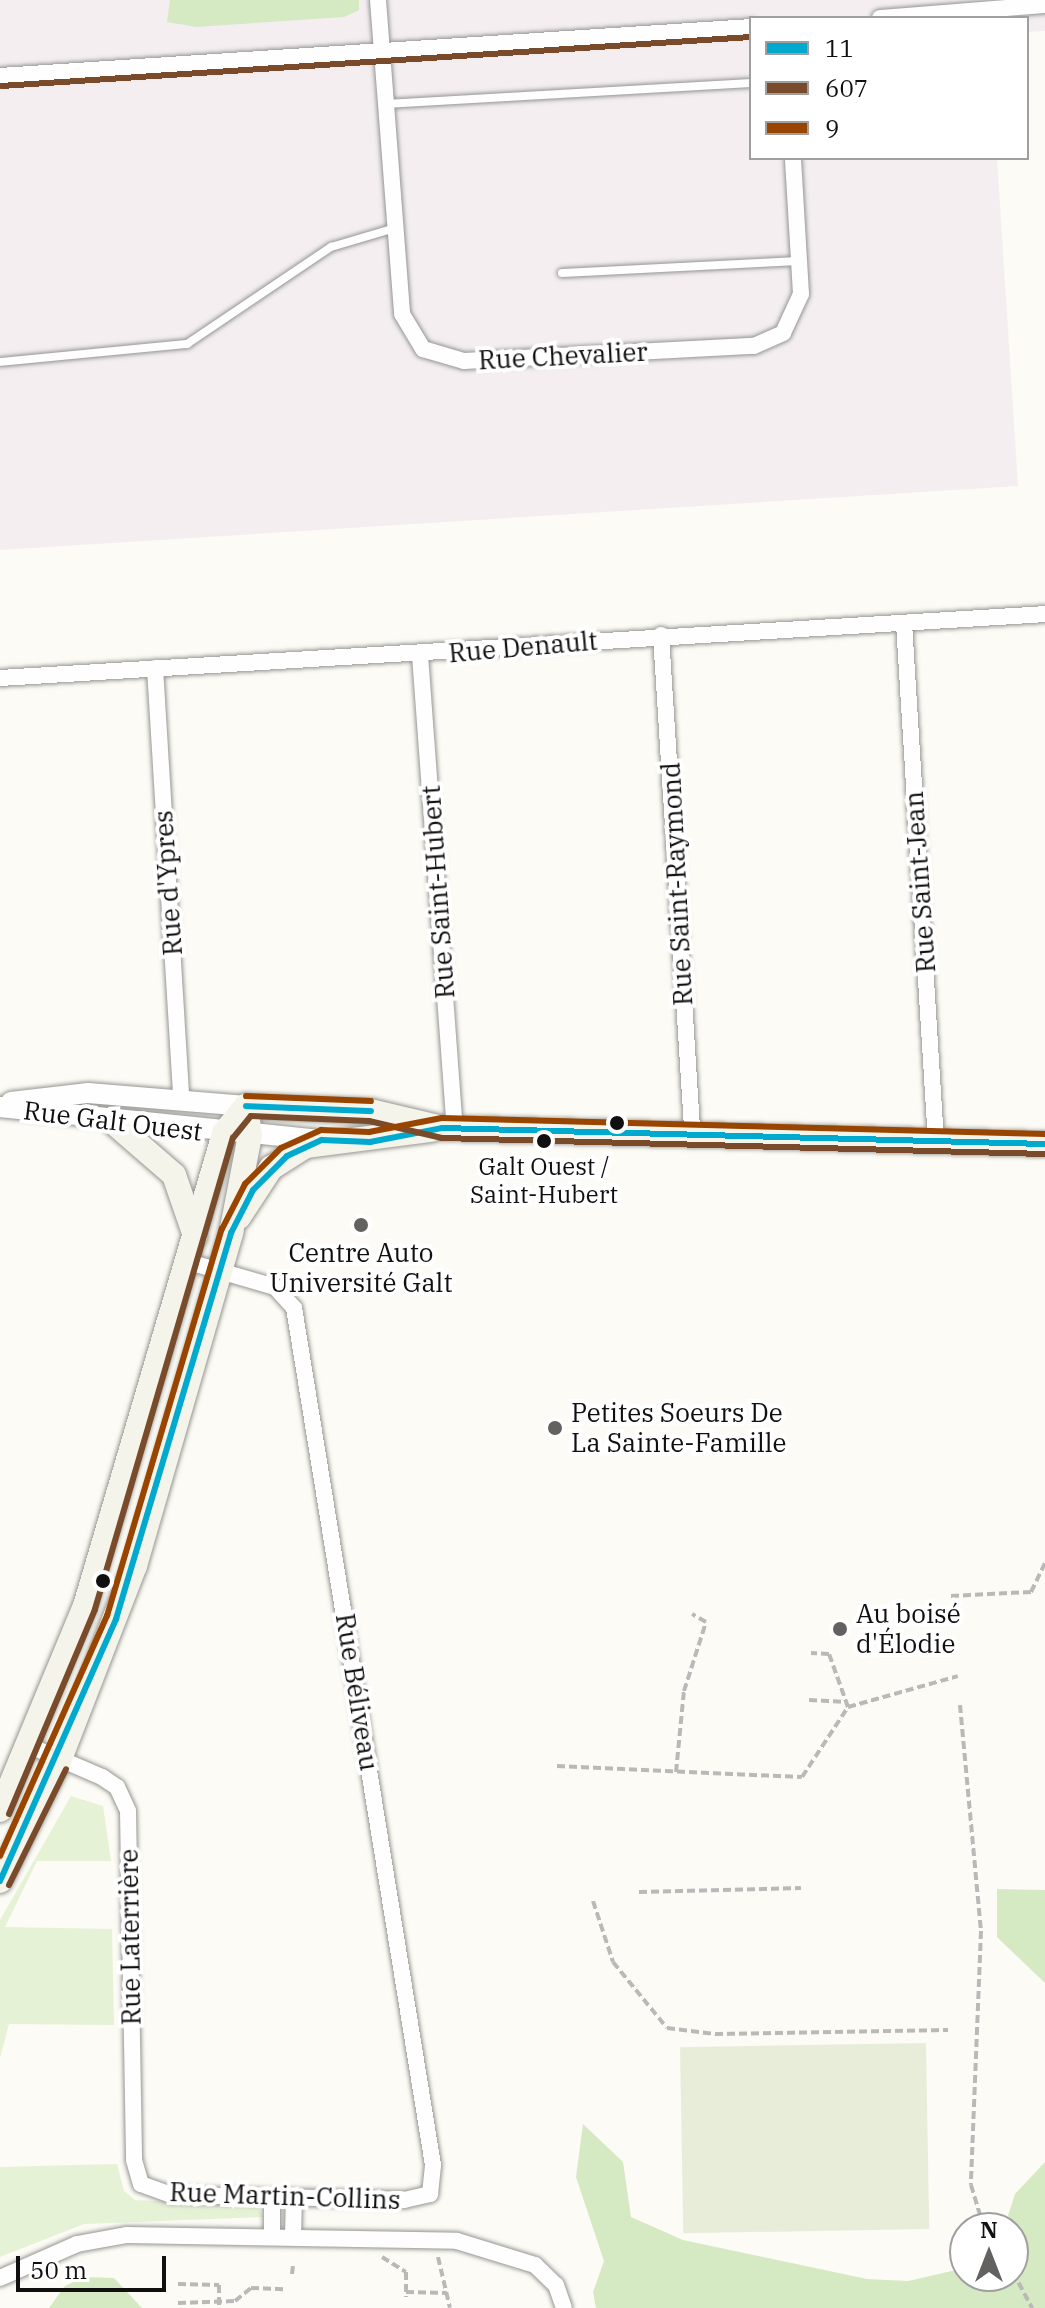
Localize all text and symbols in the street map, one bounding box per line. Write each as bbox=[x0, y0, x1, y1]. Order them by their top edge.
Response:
legend bbox=[749, 16, 1029, 160]
text: 11 bbox=[825, 32, 854, 64]
text: 607 bbox=[825, 72, 868, 104]
text: 9 bbox=[825, 112, 839, 144]
street label: Rue Chevalier bbox=[477, 336, 649, 376]
street label: Rue Denault bbox=[447, 625, 599, 669]
street label: Rue Saint-Raymond bbox=[655, 761, 699, 1007]
street label: Rue Saint-Hubert bbox=[415, 784, 461, 1000]
street label: Rue Saint-Jean bbox=[898, 790, 942, 974]
street label: Rue d'Ypres bbox=[147, 809, 189, 957]
street label: Rue Galt Ouest bbox=[22, 1095, 204, 1147]
unlabelled marker bbox=[609, 1115, 625, 1131]
marker: Galt Ouest / Saint-Hubert bbox=[536, 1133, 552, 1149]
place label: Galt Ouest / Saint-Hubert bbox=[470, 1153, 618, 1209]
marker: Centre Auto Université Galt bbox=[352, 1216, 370, 1234]
place label: Centre Auto Université Galt bbox=[269, 1237, 453, 1298]
place label: Petites Soeurs De La Sainte-Famille bbox=[571, 1397, 786, 1458]
marker: Petites Soeurs De La Sainte-Famille bbox=[546, 1419, 564, 1437]
unlabelled marker bbox=[95, 1573, 111, 1589]
place label: Au boisé d'Élodie bbox=[856, 1598, 961, 1660]
street label: Rue Béliveau bbox=[329, 1611, 385, 1773]
marker: Au boisé d'Élodie bbox=[831, 1620, 849, 1638]
street label: Rue Laterrière bbox=[113, 1848, 147, 2026]
street label: Rue Martin-Collins bbox=[169, 2176, 401, 2216]
north arrow bbox=[949, 2212, 1029, 2292]
text: N bbox=[980, 2215, 998, 2244]
scale bar bbox=[20, 2240, 170, 2290]
text: 50 m bbox=[30, 2254, 87, 2286]

